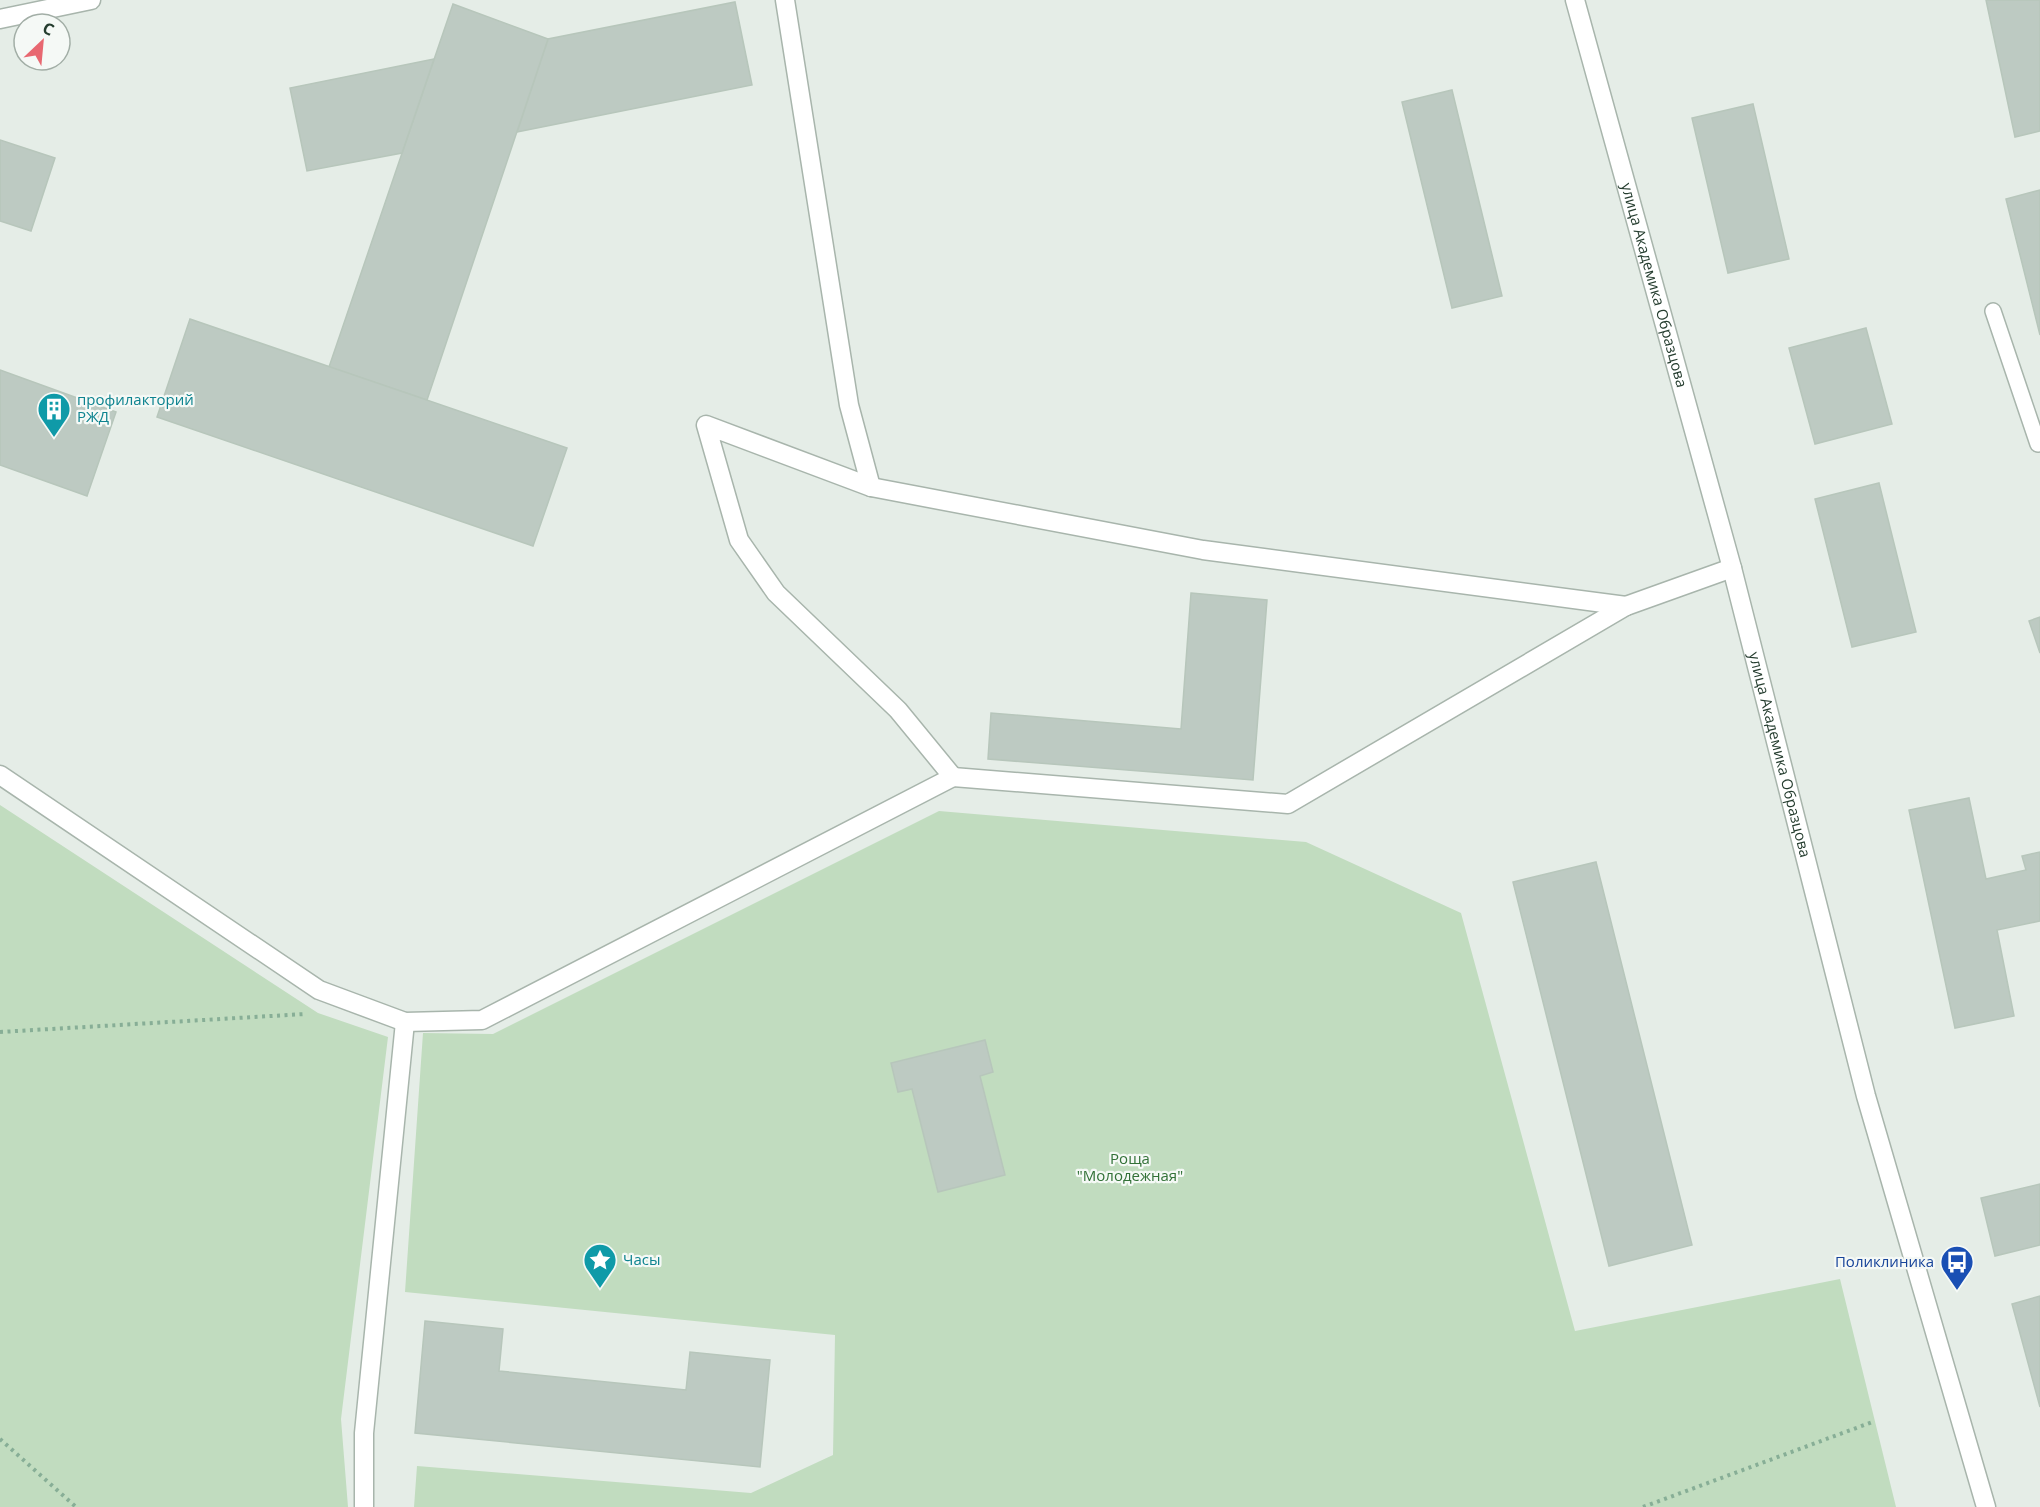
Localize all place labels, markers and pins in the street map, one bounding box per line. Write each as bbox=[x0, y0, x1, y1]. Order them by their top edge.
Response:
place label: профилакторий РЖД bbox=[77, 389, 194, 426]
building icon: профилакторий РЖД bbox=[36, 391, 72, 438]
place icon: Часы bbox=[582, 1242, 618, 1289]
bus stop icon: Поликлиника bbox=[1939, 1244, 1975, 1291]
place label: Часы bbox=[623, 1249, 660, 1269]
place label: Поликлиника bbox=[1835, 1251, 1934, 1271]

